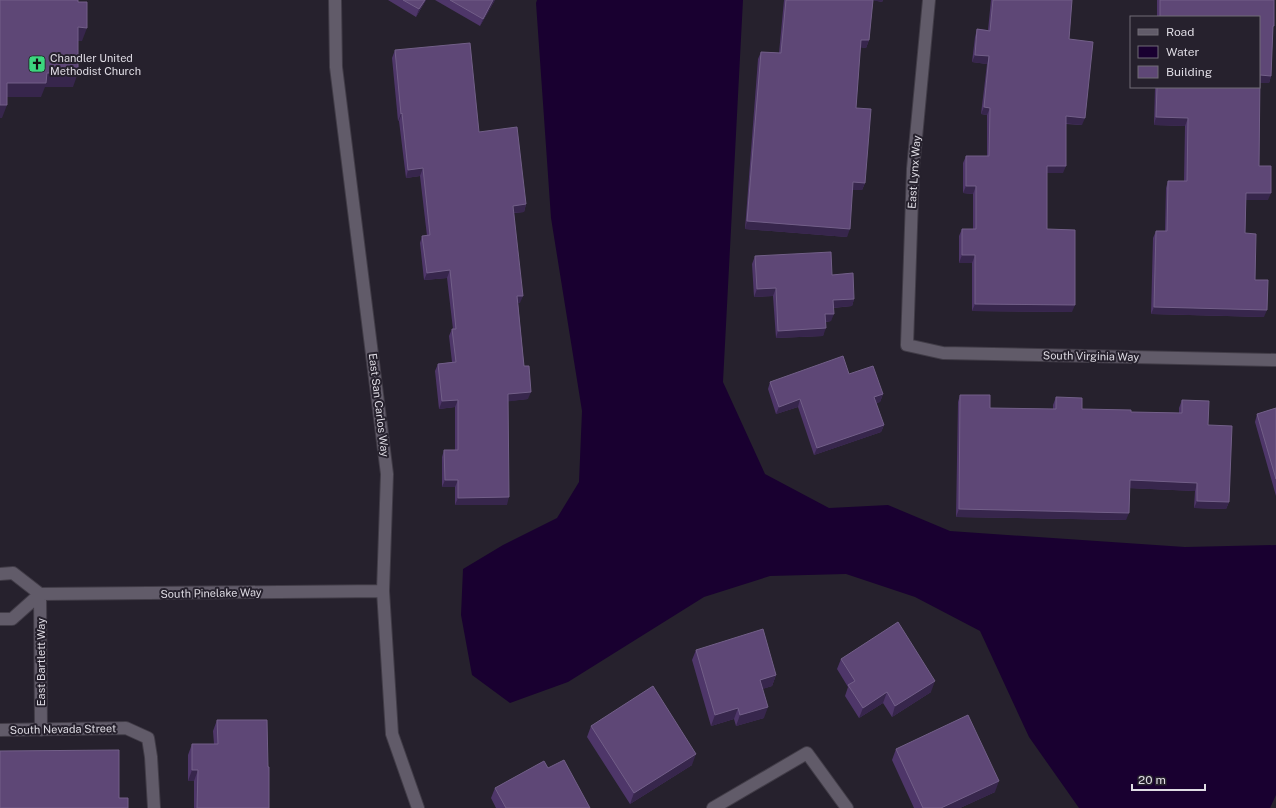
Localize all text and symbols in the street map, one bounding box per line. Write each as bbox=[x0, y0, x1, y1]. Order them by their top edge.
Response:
legend bbox=[1130, 16, 1260, 88]
text: Road bbox=[1166, 25, 1194, 39]
text: Water bbox=[1166, 45, 1200, 59]
place label: Chandler United Methodist Church bbox=[50, 52, 141, 77]
church icon: Chandler United Methodist Church bbox=[27, 54, 47, 74]
text: Building bbox=[1166, 65, 1212, 79]
street label: East Lynx Way bbox=[905, 135, 923, 209]
street label: South Virginia Way bbox=[1043, 349, 1139, 363]
street label: East San Carlos Way bbox=[367, 352, 391, 458]
street label: South Pinelake Way bbox=[160, 586, 262, 600]
street label: East Bartlett Way bbox=[35, 618, 47, 706]
street label: South Nevada Street bbox=[10, 722, 116, 736]
scale bar bbox=[1132, 766, 1205, 792]
text: 20 m bbox=[1138, 773, 1166, 787]

